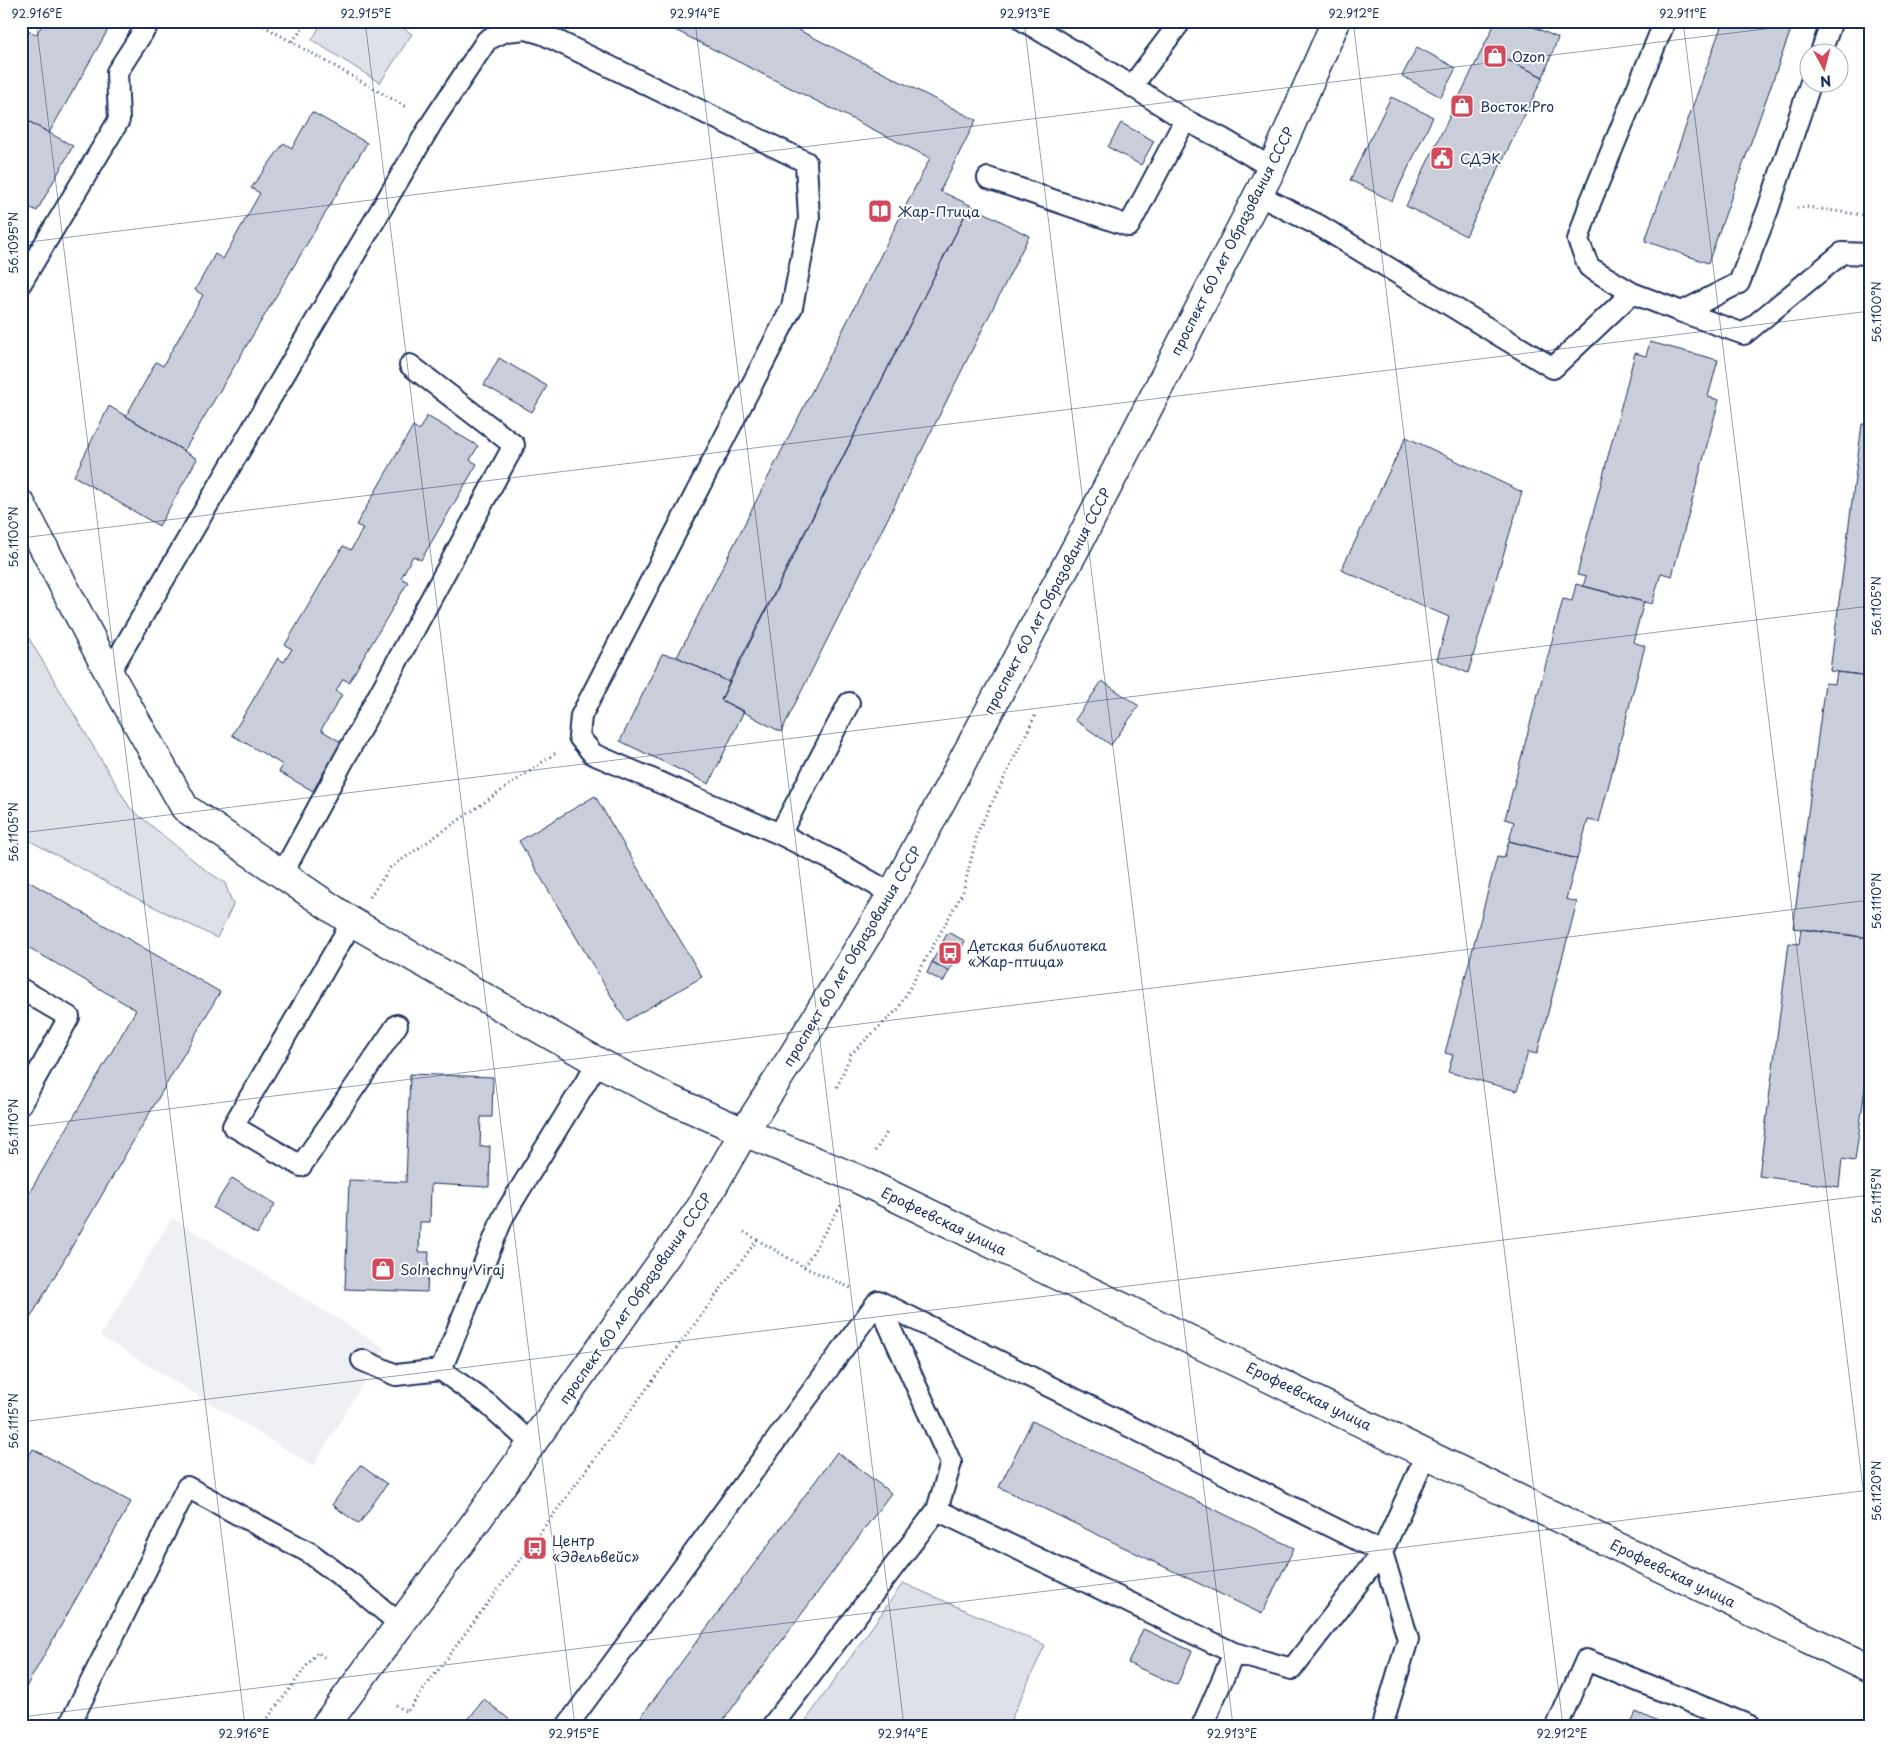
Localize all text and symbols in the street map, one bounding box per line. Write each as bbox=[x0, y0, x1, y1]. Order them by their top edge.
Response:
text: 92.916°E bbox=[12, 4, 62, 22]
text: 92.915°E bbox=[341, 4, 391, 22]
text: 92.914°E bbox=[670, 4, 720, 22]
text: 92.913°E bbox=[1000, 4, 1050, 22]
text: 92.912°E bbox=[1328, 4, 1380, 22]
text: 92.911°E bbox=[1659, 4, 1707, 22]
north arrow bbox=[1798, 42, 1848, 92]
shop icon: Ozon bbox=[1482, 43, 1508, 69]
place label: Ozon bbox=[1512, 46, 1545, 67]
text: N bbox=[1819, 70, 1832, 92]
shop icon: Восток.Pro bbox=[1449, 93, 1475, 119]
place label: Восток.Pro bbox=[1480, 96, 1554, 117]
street label: проспект 60 лет Образования СССР bbox=[1165, 123, 1299, 359]
public building icon: СДЭК bbox=[1429, 145, 1455, 171]
place label: СДЭК bbox=[1460, 148, 1501, 169]
library icon: Жар-Птица bbox=[867, 198, 893, 224]
place label: Жар-Птица bbox=[897, 201, 980, 222]
text: 56.1095°N bbox=[4, 212, 22, 274]
text: 56.1100°N bbox=[1867, 281, 1885, 343]
street label: проспект 60 лет Образования СССР bbox=[978, 484, 1116, 718]
text: 56.1100°N bbox=[4, 506, 22, 568]
text: 56.1105°N bbox=[1867, 576, 1885, 636]
text: 56.1105°N bbox=[4, 802, 22, 862]
street label: проспект 60 лет Образования СССР bbox=[778, 841, 927, 1070]
text: 56.1110°N bbox=[1867, 873, 1885, 929]
place label: Детская библиотека «Жар-птица» bbox=[967, 935, 1107, 972]
bus stop icon: Детская библиотека «Жар-птица» bbox=[937, 940, 963, 966]
text: 56.1110°N bbox=[4, 1099, 22, 1155]
text: 56.1115°N bbox=[1867, 1168, 1885, 1224]
street label: Ерофеевская улица bbox=[878, 1182, 1010, 1261]
street label: проспект 60 лет Образования СССР bbox=[554, 1188, 717, 1408]
shop icon: Solnechny Viraj bbox=[370, 1256, 396, 1282]
place label: Solnechny Viraj bbox=[400, 1259, 505, 1280]
street label: Ерофеевская улица bbox=[1243, 1357, 1375, 1436]
text: 56.1115°N bbox=[4, 1393, 22, 1449]
text: 56.1120°N bbox=[1867, 1461, 1885, 1521]
place label: Центр «Эдельвейс» bbox=[552, 1530, 639, 1567]
street label: Ерофеевская улица bbox=[1607, 1534, 1739, 1613]
bus stop icon: Центр «Эдельвейс» bbox=[522, 1535, 548, 1561]
text: 92.916°E bbox=[219, 1724, 269, 1742]
text: 92.915°E bbox=[549, 1724, 599, 1742]
text: 92.914°E bbox=[878, 1724, 928, 1742]
text: 92.913°E bbox=[1207, 1724, 1257, 1742]
text: 92.912°E bbox=[1536, 1724, 1588, 1742]

